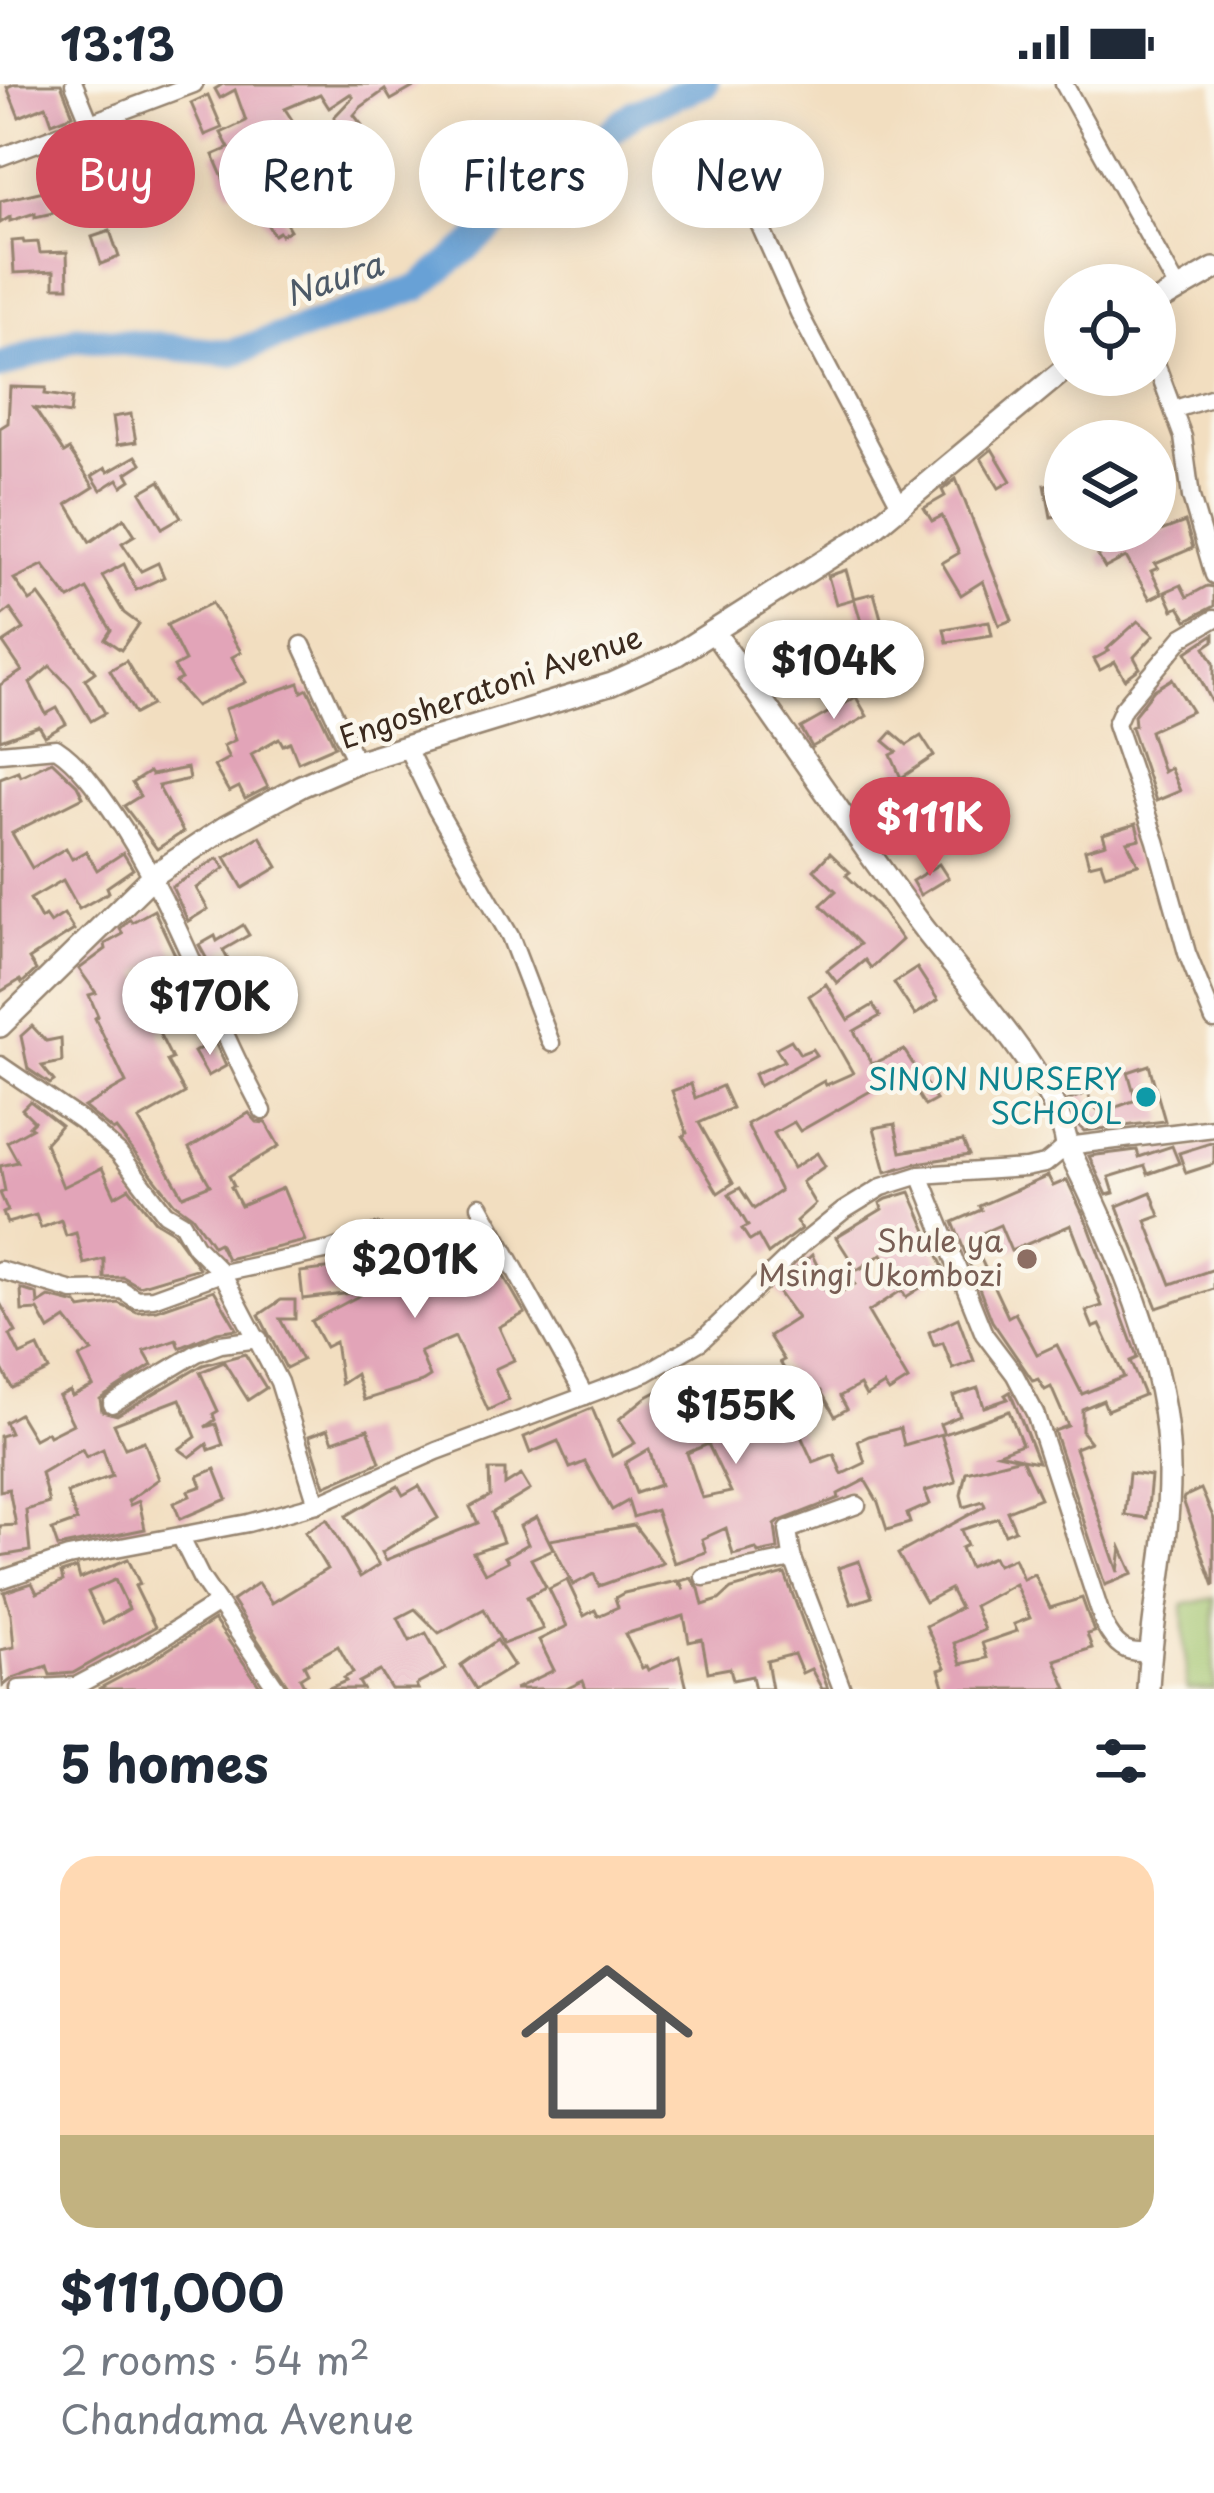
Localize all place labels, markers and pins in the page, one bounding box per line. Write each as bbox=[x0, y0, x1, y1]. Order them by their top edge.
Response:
pin: $104K bbox=[750, 620, 918, 722]
pin: $111K bbox=[846, 777, 1014, 879]
pin: $170K bbox=[126, 956, 294, 1058]
place label: SINON NURSERY SCHOOL bbox=[868, 1055, 1122, 1134]
marker: SINON NURSERY SCHOOL bbox=[1133, 1084, 1159, 1110]
place label: Shule ya Msingi Ukombozi bbox=[758, 1217, 1003, 1296]
pin: $201K bbox=[331, 1219, 499, 1321]
marker: Shule ya Msingi Ukombozi bbox=[1014, 1246, 1040, 1272]
pin: $155K bbox=[652, 1365, 820, 1467]

